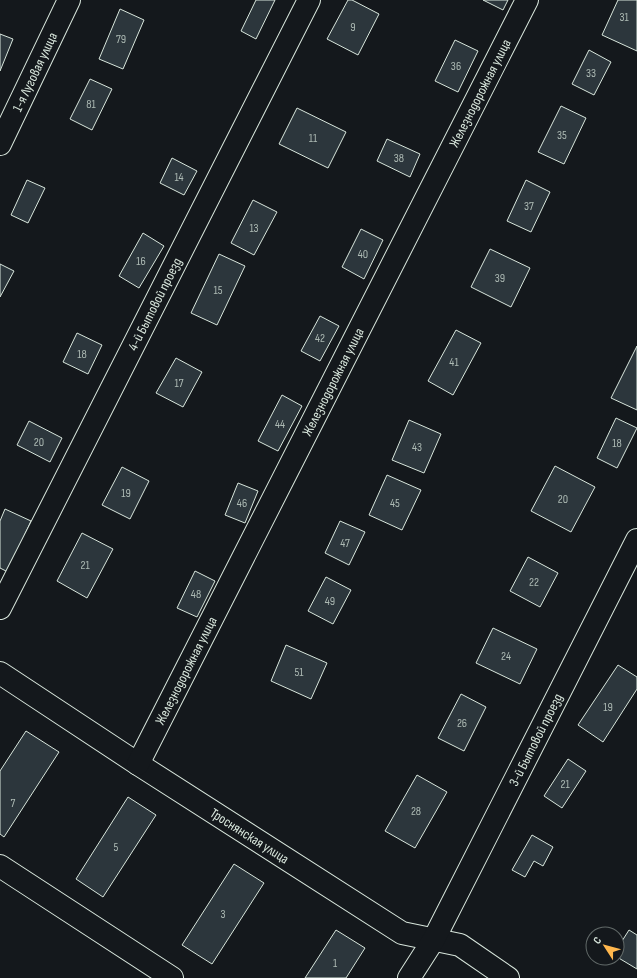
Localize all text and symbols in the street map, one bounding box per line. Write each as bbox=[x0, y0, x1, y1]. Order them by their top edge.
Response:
house number: 31 bbox=[619, 10, 629, 25]
house number: 9 bbox=[350, 20, 356, 35]
street label: 1-я Луговая улица bbox=[8, 29, 61, 114]
house number: 79 bbox=[116, 32, 126, 47]
street label: Железнодорожная улица bbox=[445, 36, 514, 150]
house number: 36 bbox=[451, 59, 461, 74]
house number: 33 bbox=[586, 66, 596, 81]
house number: 81 bbox=[86, 97, 97, 112]
house number: 35 bbox=[557, 128, 567, 143]
house number: 11 bbox=[309, 131, 318, 146]
house number: 38 bbox=[394, 151, 404, 166]
house number: 14 bbox=[174, 170, 184, 185]
house number: 37 bbox=[524, 199, 534, 214]
house number: 13 bbox=[249, 221, 259, 236]
house number: 40 bbox=[358, 247, 368, 262]
house number: 16 bbox=[136, 254, 146, 269]
street label: 4-й Бытовой проезд bbox=[124, 255, 185, 353]
house number: 39 bbox=[495, 271, 505, 286]
house number: 15 bbox=[213, 283, 223, 298]
street label: Железнодорожная улица bbox=[298, 325, 367, 439]
house number: 42 bbox=[315, 331, 325, 346]
house number: 18 bbox=[77, 347, 87, 362]
house number: 41 bbox=[449, 355, 459, 370]
house number: 17 bbox=[175, 376, 184, 391]
house number: 44 bbox=[275, 417, 285, 432]
house number: 20 bbox=[34, 435, 44, 450]
house number: 18 bbox=[612, 436, 622, 451]
house number: 43 bbox=[412, 440, 422, 455]
house number: 19 bbox=[121, 486, 131, 501]
house number: 20 bbox=[558, 492, 568, 507]
house number: 46 bbox=[237, 496, 247, 511]
house number: 45 bbox=[390, 496, 400, 511]
house number: 47 bbox=[340, 536, 350, 551]
house number: 21 bbox=[80, 558, 90, 573]
house number: 22 bbox=[529, 575, 539, 590]
house number: 48 bbox=[191, 587, 201, 602]
house number: 49 bbox=[325, 594, 335, 609]
street label: Железнодорожная улица bbox=[151, 614, 220, 727]
house number: 24 bbox=[501, 649, 511, 664]
house number: 51 bbox=[294, 665, 304, 680]
street label: 3-й Бытовой проезд bbox=[505, 690, 566, 789]
house number: 19 bbox=[603, 700, 613, 715]
house number: 26 bbox=[457, 716, 467, 731]
house number: 21 bbox=[560, 777, 570, 792]
house number: 7 bbox=[11, 796, 16, 811]
street label: Троснянская улица bbox=[207, 804, 292, 867]
house number: 28 bbox=[411, 804, 421, 819]
house number: 5 bbox=[114, 840, 119, 855]
house number: 3 bbox=[220, 907, 226, 922]
north arrow bbox=[585, 926, 625, 966]
text: С bbox=[590, 934, 604, 947]
house number: 1 bbox=[333, 956, 338, 971]

